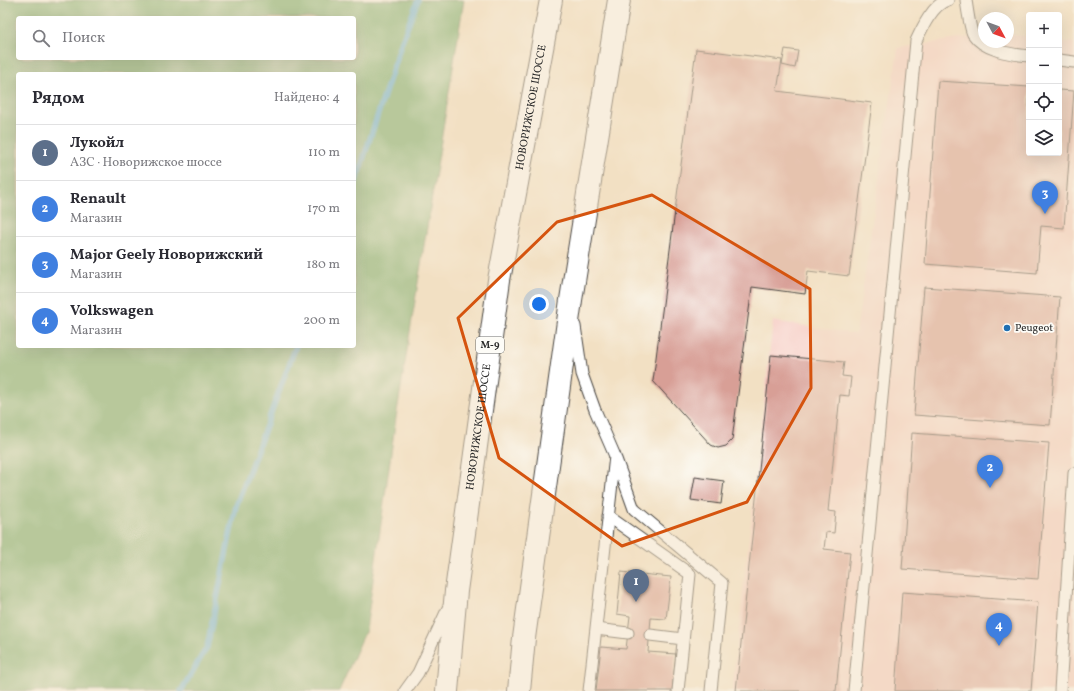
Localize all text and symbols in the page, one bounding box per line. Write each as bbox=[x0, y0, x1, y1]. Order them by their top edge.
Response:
north arrow bbox=[978, 12, 1014, 48]
map controls bbox=[1026, 12, 1062, 156]
button: + bbox=[1026, 12, 1062, 48]
search box bbox=[16, 16, 356, 60]
icon: search bbox=[30, 27, 52, 49]
text: Поиск bbox=[62, 28, 105, 49]
street label: НОВОРИЖСКОЕ ШОССЕ bbox=[512, 43, 550, 171]
button: − bbox=[1026, 48, 1062, 84]
button: locate bbox=[1026, 84, 1062, 120]
text: Рядом bbox=[32, 87, 85, 110]
text: Найдено: 4 bbox=[274, 89, 340, 107]
button: layers bbox=[1026, 120, 1062, 156]
text: Лукойл bbox=[70, 133, 124, 154]
text: 1 bbox=[42, 144, 48, 162]
text: 110 m bbox=[308, 144, 340, 162]
text: АЗС · Новорижское шоссе bbox=[70, 154, 222, 172]
pin: 3 bbox=[1032, 181, 1058, 214]
text: Renault bbox=[70, 189, 126, 210]
text: 2 bbox=[42, 200, 48, 218]
text: 170 m bbox=[307, 200, 340, 218]
text: Магазин bbox=[70, 210, 122, 228]
text: Major Geely Новорижский bbox=[70, 245, 263, 266]
text: 3 bbox=[42, 256, 48, 274]
text: 180 m bbox=[306, 256, 340, 274]
text: Магазин bbox=[70, 266, 122, 284]
your location bbox=[529, 294, 549, 314]
text: Volkswagen bbox=[70, 301, 154, 322]
text: 4 bbox=[41, 312, 49, 330]
text: 200 m bbox=[303, 312, 340, 330]
place label: Peugeot bbox=[1015, 321, 1053, 336]
text: Магазин bbox=[70, 322, 122, 340]
marker: Peugeot bbox=[1002, 323, 1012, 333]
road number: М-9 bbox=[476, 337, 504, 353]
street label: НОВОРИЖСКОЕ ШОССЕ bbox=[463, 362, 495, 491]
pin: 2 bbox=[977, 455, 1003, 488]
pin: 1 bbox=[623, 569, 649, 602]
pin: 4 bbox=[986, 613, 1012, 646]

